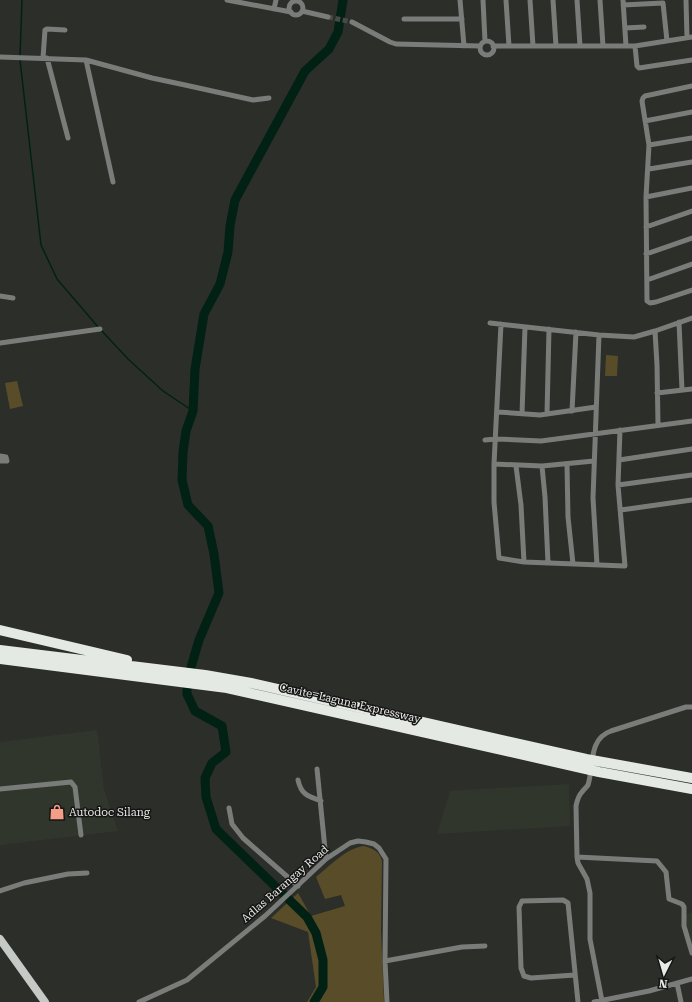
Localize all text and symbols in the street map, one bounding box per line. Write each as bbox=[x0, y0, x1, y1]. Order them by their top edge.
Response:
street label: Cavite–Laguna Expressway bbox=[278, 680, 422, 726]
shop icon: Autodoc Silang bbox=[48, 803, 66, 821]
place label: Autodoc Silang bbox=[69, 806, 151, 819]
street label: Adlas Barangay Road bbox=[239, 843, 331, 925]
north arrow bbox=[644, 954, 684, 994]
text: N bbox=[658, 977, 668, 990]

